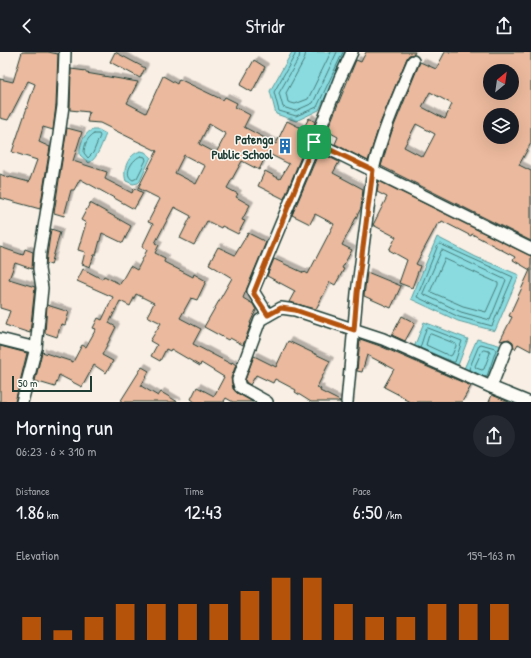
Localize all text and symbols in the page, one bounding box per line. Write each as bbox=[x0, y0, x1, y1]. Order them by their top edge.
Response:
text: Stridr bbox=[246, 14, 285, 39]
icon: back bbox=[16, 15, 38, 37]
icon: share bbox=[493, 15, 515, 37]
north arrow bbox=[483, 64, 519, 100]
map controls bbox=[483, 64, 519, 144]
button: layers bbox=[483, 108, 519, 144]
pin bbox=[297, 125, 331, 159]
place label: Patenga Public School bbox=[211, 130, 274, 163]
icon: arrive bbox=[303, 131, 325, 153]
building icon: Patenga Public School bbox=[276, 137, 294, 155]
scale bar bbox=[12, 374, 92, 393]
text: 50 m bbox=[18, 376, 38, 390]
text: Morning run bbox=[16, 412, 113, 442]
button: share bbox=[473, 415, 515, 457]
text: 06:23 · 6 × 310 m bbox=[16, 442, 96, 460]
text: Distance bbox=[16, 484, 50, 498]
text: Time bbox=[184, 484, 204, 498]
text: Pace bbox=[353, 484, 371, 498]
text: 1.86 bbox=[16, 498, 44, 525]
text: 12:43 bbox=[184, 498, 222, 525]
text: 6:50 bbox=[353, 498, 383, 525]
text: km bbox=[44, 508, 59, 522]
text: /km bbox=[383, 508, 402, 522]
text: Elevation bbox=[16, 546, 59, 564]
text: 159–163 m bbox=[467, 546, 515, 564]

